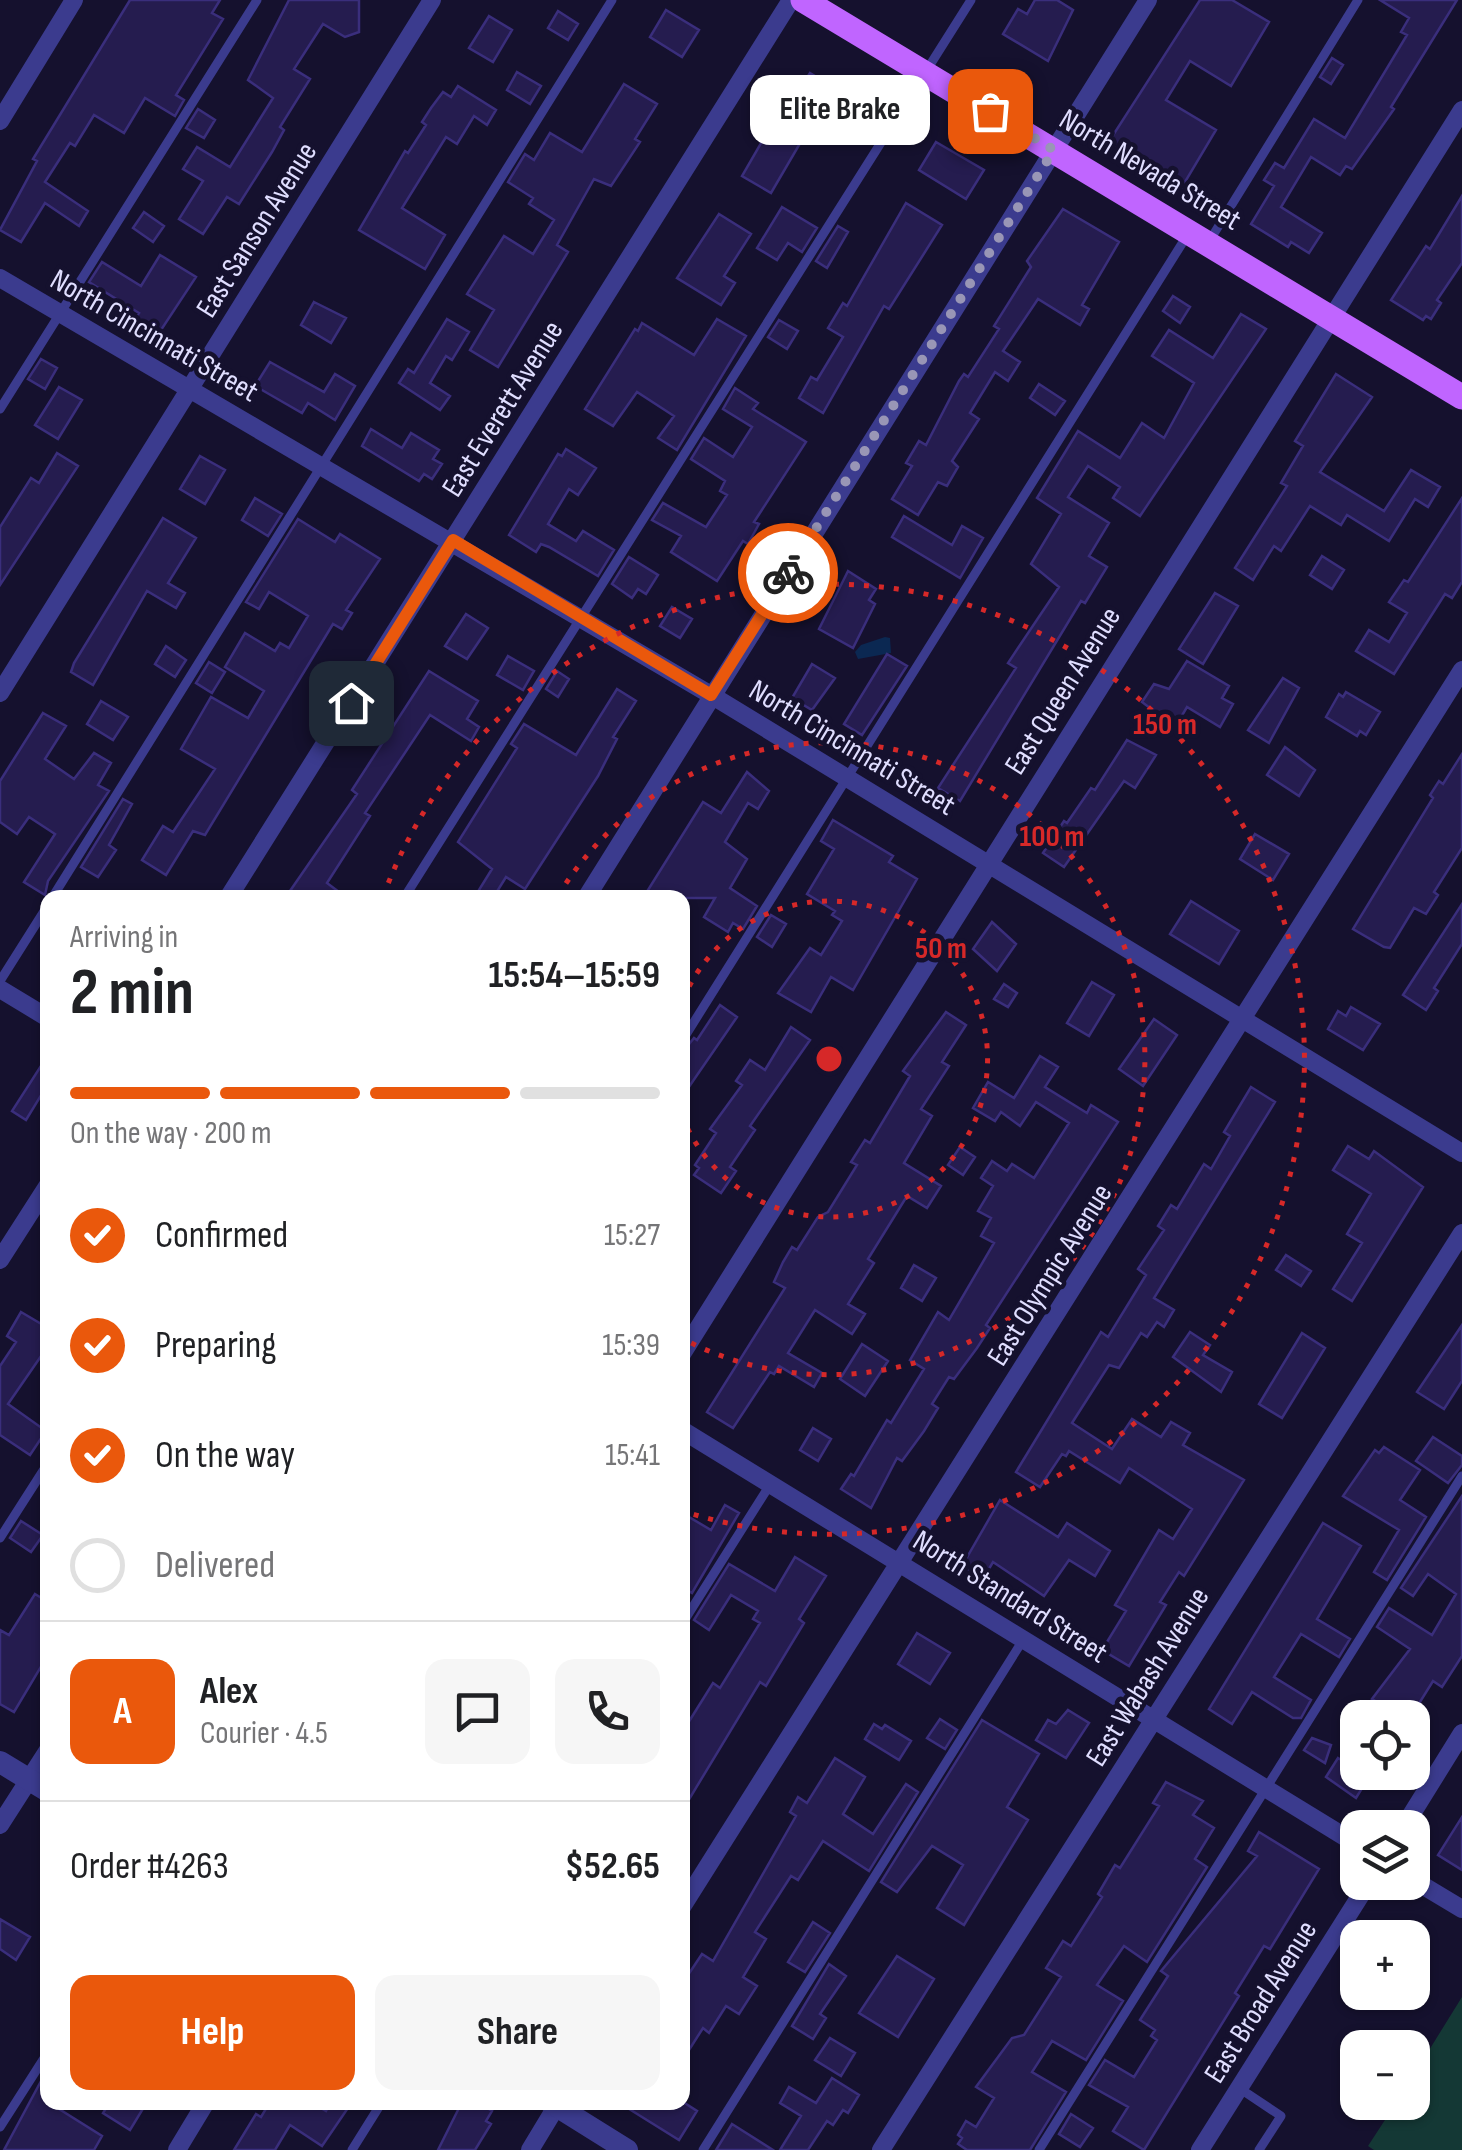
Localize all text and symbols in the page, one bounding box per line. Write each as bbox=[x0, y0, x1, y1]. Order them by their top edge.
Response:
pin bbox=[948, 69, 1033, 154]
callout: Elite Brake bbox=[750, 76, 930, 146]
icon: bag bbox=[963, 84, 1018, 139]
text: Elite Brake bbox=[780, 90, 900, 129]
street label: North Nevada Street bbox=[1053, 102, 1247, 238]
street label: East Sanson Avenue bbox=[189, 136, 325, 324]
street label: North Cincinnati Street bbox=[44, 262, 264, 410]
street label: East Everett Avenue bbox=[435, 314, 571, 504]
courier bbox=[738, 523, 838, 623]
icon: bike bbox=[761, 546, 816, 601]
street label: East Queen Avenue bbox=[997, 601, 1129, 781]
pin bbox=[309, 661, 394, 746]
street label: North Cincinnati Street bbox=[742, 672, 962, 824]
icon: home bbox=[324, 676, 379, 731]
text: 150 m bbox=[1133, 707, 1197, 743]
text: 100 m bbox=[1020, 819, 1084, 855]
text: Arriving in bbox=[70, 918, 178, 957]
text: 50 m bbox=[915, 931, 967, 967]
text: 15:54–15:59 bbox=[489, 953, 660, 998]
text: 2 min bbox=[70, 955, 194, 1033]
centre of rings bbox=[811, 1041, 847, 1077]
text: On the way · 200 m bbox=[70, 1114, 272, 1153]
street label: East Olympic Avenue bbox=[980, 1177, 1120, 1373]
icon: check bbox=[70, 1208, 125, 1263]
text: Confirmed bbox=[155, 1213, 288, 1258]
text: 15:27 bbox=[604, 1216, 660, 1255]
icon: check bbox=[70, 1318, 125, 1373]
text: Preparing bbox=[155, 1323, 276, 1368]
text: 15:39 bbox=[602, 1326, 660, 1365]
icon: check bbox=[70, 1428, 125, 1483]
text: On the way bbox=[155, 1433, 295, 1478]
text: 15:41 bbox=[605, 1436, 660, 1475]
street label: North Standard Street bbox=[906, 1523, 1114, 1671]
text: Delivered bbox=[155, 1543, 275, 1588]
street label: East Wabash Avenue bbox=[1079, 1581, 1217, 1773]
button: chat bbox=[425, 1659, 530, 1764]
button: phone bbox=[555, 1659, 660, 1764]
text: Alex bbox=[200, 1669, 258, 1714]
text: A bbox=[113, 1689, 132, 1734]
map controls bbox=[1340, 1700, 1430, 2120]
button: locate bbox=[1340, 1700, 1430, 1790]
text: Courier · 4.5 bbox=[200, 1714, 328, 1753]
button: layers bbox=[1340, 1810, 1430, 1900]
text: Order #4263 bbox=[70, 1844, 229, 1889]
text: $52.65 bbox=[565, 1844, 660, 1889]
street label: East Broad Avenue bbox=[1197, 1914, 1325, 2090]
button: + bbox=[1340, 1920, 1430, 2010]
button: Help bbox=[70, 1975, 355, 2090]
button: Share bbox=[375, 1975, 660, 2090]
button: − bbox=[1340, 2030, 1430, 2120]

